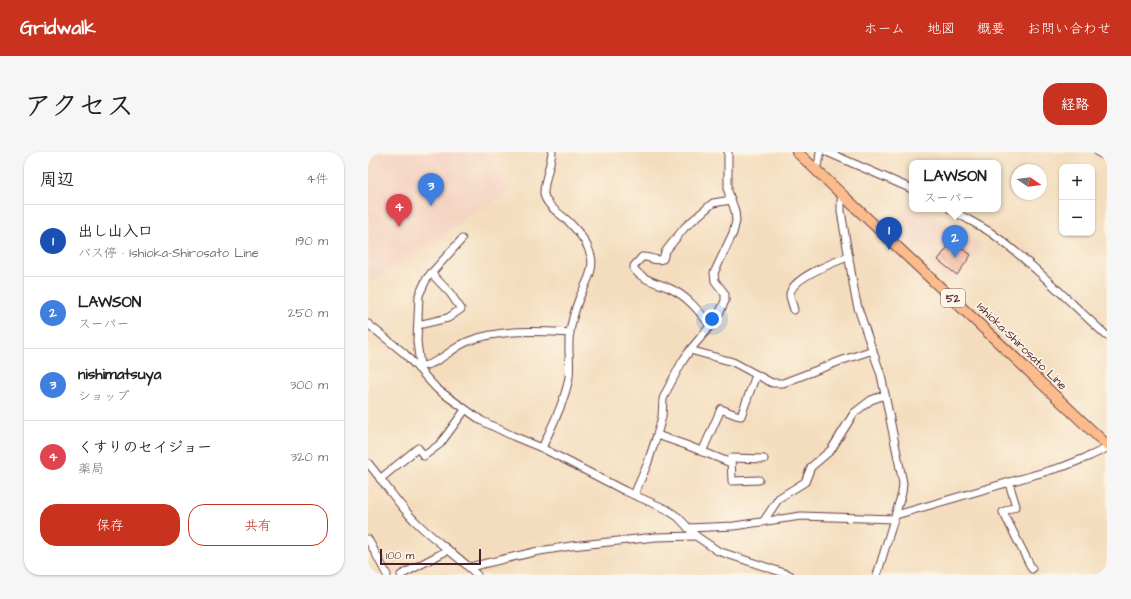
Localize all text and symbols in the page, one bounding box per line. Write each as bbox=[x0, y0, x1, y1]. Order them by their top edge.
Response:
text: Gridwalk bbox=[20, 15, 96, 42]
text: ホーム bbox=[864, 19, 905, 39]
text: 地図 bbox=[927, 19, 955, 39]
text: 概要 bbox=[977, 19, 1005, 39]
text: お問い合わせ bbox=[1027, 19, 1111, 39]
button: 経路 bbox=[1043, 83, 1107, 125]
text: アクセス bbox=[24, 87, 134, 126]
popup bbox=[909, 160, 1001, 212]
north arrow bbox=[1011, 164, 1047, 200]
map controls bbox=[1059, 164, 1095, 236]
button: + bbox=[1059, 164, 1095, 200]
text: LAWSON bbox=[923, 166, 987, 187]
text: 周辺 bbox=[40, 168, 74, 192]
text: 4件 bbox=[306, 170, 328, 188]
pin: 3 bbox=[418, 173, 444, 206]
text: スーパー bbox=[923, 189, 975, 207]
pin: 4 bbox=[386, 194, 412, 227]
button: − bbox=[1059, 200, 1095, 236]
pin: 1 bbox=[876, 217, 902, 250]
text: 出し山入口 bbox=[78, 221, 153, 242]
pin: 2 bbox=[942, 225, 968, 258]
text: 1 bbox=[52, 232, 54, 250]
text: 190 m bbox=[295, 232, 328, 250]
text: バス停 · Ishioka-Shirosato Line bbox=[78, 244, 259, 262]
road number: 52 bbox=[941, 289, 965, 307]
text: LAWSON bbox=[78, 292, 141, 313]
street label: Ishioka-Shirosato Line bbox=[973, 299, 1071, 394]
text: 2 bbox=[49, 304, 57, 322]
text: 250 m bbox=[288, 304, 328, 322]
your location bbox=[702, 309, 722, 329]
text: スーパー bbox=[78, 315, 129, 333]
text: nishimatsuya bbox=[78, 364, 161, 385]
text: 3 bbox=[50, 376, 56, 394]
text: 300 m bbox=[290, 376, 328, 394]
text: ショップ bbox=[78, 387, 129, 405]
text: くすりのセイジョー bbox=[78, 437, 212, 458]
text: 4 bbox=[49, 448, 57, 466]
text: 320 m bbox=[290, 448, 328, 466]
text: 薬局 bbox=[78, 460, 104, 478]
button: 保存 bbox=[40, 504, 180, 546]
button: 共有 bbox=[188, 504, 328, 546]
scale bar bbox=[380, 547, 481, 566]
text: 100 m bbox=[386, 548, 414, 563]

